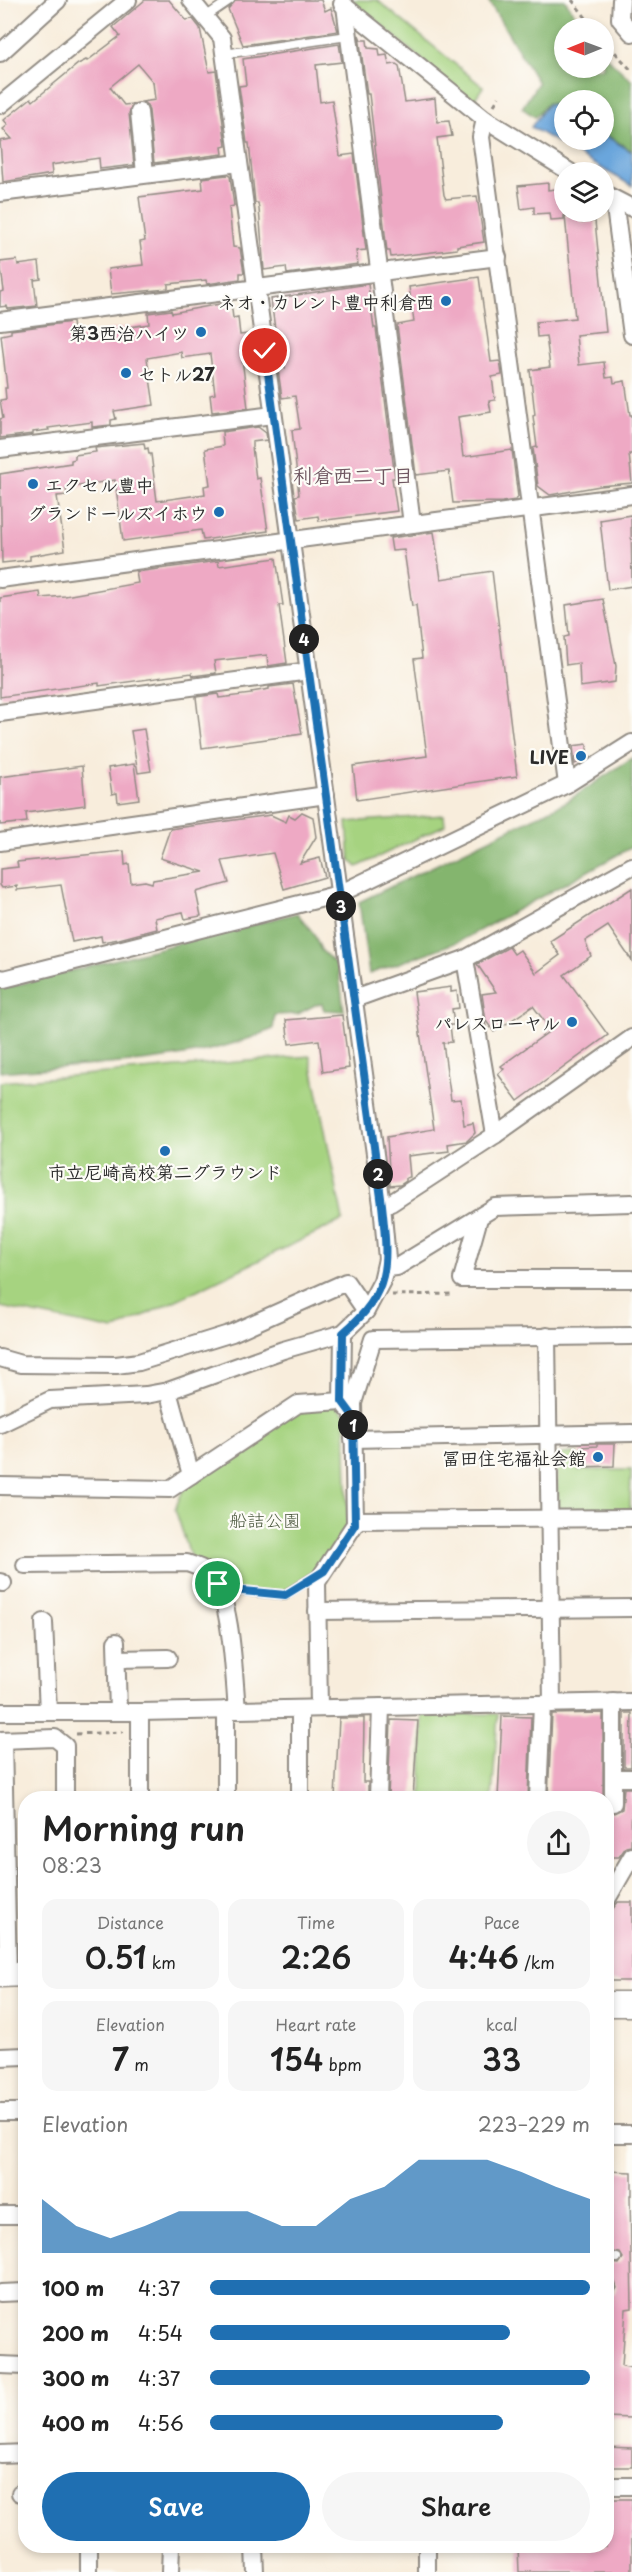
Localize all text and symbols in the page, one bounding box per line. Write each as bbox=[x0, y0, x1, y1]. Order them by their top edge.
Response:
north arrow bbox=[554, 18, 614, 78]
map controls bbox=[554, 18, 614, 222]
button: locate bbox=[554, 90, 614, 150]
button: layers bbox=[554, 162, 614, 222]
place label: ネオ・カレント豊中利倉西 bbox=[218, 288, 434, 315]
marker: ネオ・カレント豊中利倉西 bbox=[439, 294, 453, 308]
place label: 第3西治ハイツ bbox=[69, 319, 189, 346]
marker: 第3西治ハイツ bbox=[194, 325, 208, 339]
pin bbox=[239, 325, 290, 376]
icon: check bbox=[248, 334, 281, 367]
place label: セトル27 bbox=[138, 360, 215, 387]
marker: セトル27 bbox=[119, 366, 133, 380]
district label: 利倉西二丁目 bbox=[293, 460, 413, 490]
place label: エクセル豊中 bbox=[45, 471, 154, 498]
marker: エクセル豊中 bbox=[26, 477, 40, 491]
place label: グランドールズイホウ bbox=[28, 499, 207, 526]
marker: グランドールズイホウ bbox=[212, 505, 226, 519]
pin: 4 bbox=[289, 624, 319, 654]
text: 4 bbox=[299, 627, 309, 651]
place label: LIVE bbox=[530, 743, 569, 770]
marker: LIVE bbox=[574, 749, 588, 763]
pin: 3 bbox=[326, 891, 356, 921]
text: 3 bbox=[336, 894, 346, 918]
place label: パレスローヤル bbox=[434, 1009, 560, 1036]
marker: パレスローヤル bbox=[565, 1015, 579, 1029]
marker: 市立尼崎高校第二グラウンド bbox=[158, 1144, 172, 1158]
place label: 市立尼崎高校第二グラウンド bbox=[48, 1158, 282, 1185]
pin: 2 bbox=[363, 1159, 393, 1189]
text: 2 bbox=[372, 1162, 384, 1186]
pin: 1 bbox=[338, 1410, 368, 1440]
text: 1 bbox=[349, 1413, 357, 1437]
place label: 冨田住宅福祉会館 bbox=[442, 1444, 586, 1471]
marker: 冨田住宅福祉会館 bbox=[591, 1450, 605, 1464]
park label: 船詰公園 bbox=[229, 1506, 301, 1533]
pin bbox=[192, 1558, 243, 1609]
icon: arrive bbox=[201, 1567, 234, 1600]
text: Morning run bbox=[42, 1802, 245, 1852]
button: share bbox=[527, 1811, 590, 1874]
text: 08:23 bbox=[42, 1850, 102, 1880]
text: Distance bbox=[97, 1910, 164, 1934]
text: Time bbox=[297, 1910, 335, 1934]
text: Pace bbox=[484, 1910, 520, 1934]
text: 0.51 bbox=[85, 1934, 147, 1979]
text: 2:26 bbox=[281, 1934, 351, 1979]
text: 4:46 bbox=[449, 1934, 519, 1979]
text: km bbox=[147, 1950, 176, 1974]
text: /km bbox=[519, 1950, 555, 1974]
text: Elevation bbox=[96, 2012, 165, 2036]
text: Heart rate bbox=[276, 2012, 356, 2036]
text: kcal bbox=[486, 2012, 518, 2036]
text: 7 bbox=[112, 2036, 129, 2081]
text: 154 bbox=[270, 2036, 324, 2081]
text: 33 bbox=[482, 2036, 521, 2081]
text: m bbox=[129, 2052, 149, 2076]
text: bpm bbox=[324, 2052, 362, 2076]
text: Elevation bbox=[42, 2109, 128, 2139]
text: 223–229 m bbox=[478, 2109, 590, 2139]
text: 100 m bbox=[42, 2273, 104, 2303]
text: 4:37 bbox=[138, 2273, 180, 2303]
text: 200 m bbox=[42, 2318, 109, 2348]
text: 4:54 bbox=[138, 2318, 183, 2348]
text: 300 m bbox=[42, 2363, 110, 2393]
text: 4:37 bbox=[138, 2363, 180, 2393]
text: 400 m bbox=[42, 2408, 110, 2438]
text: 4:56 bbox=[138, 2408, 184, 2438]
button: Save bbox=[42, 2472, 310, 2541]
button: Share bbox=[322, 2472, 590, 2541]

